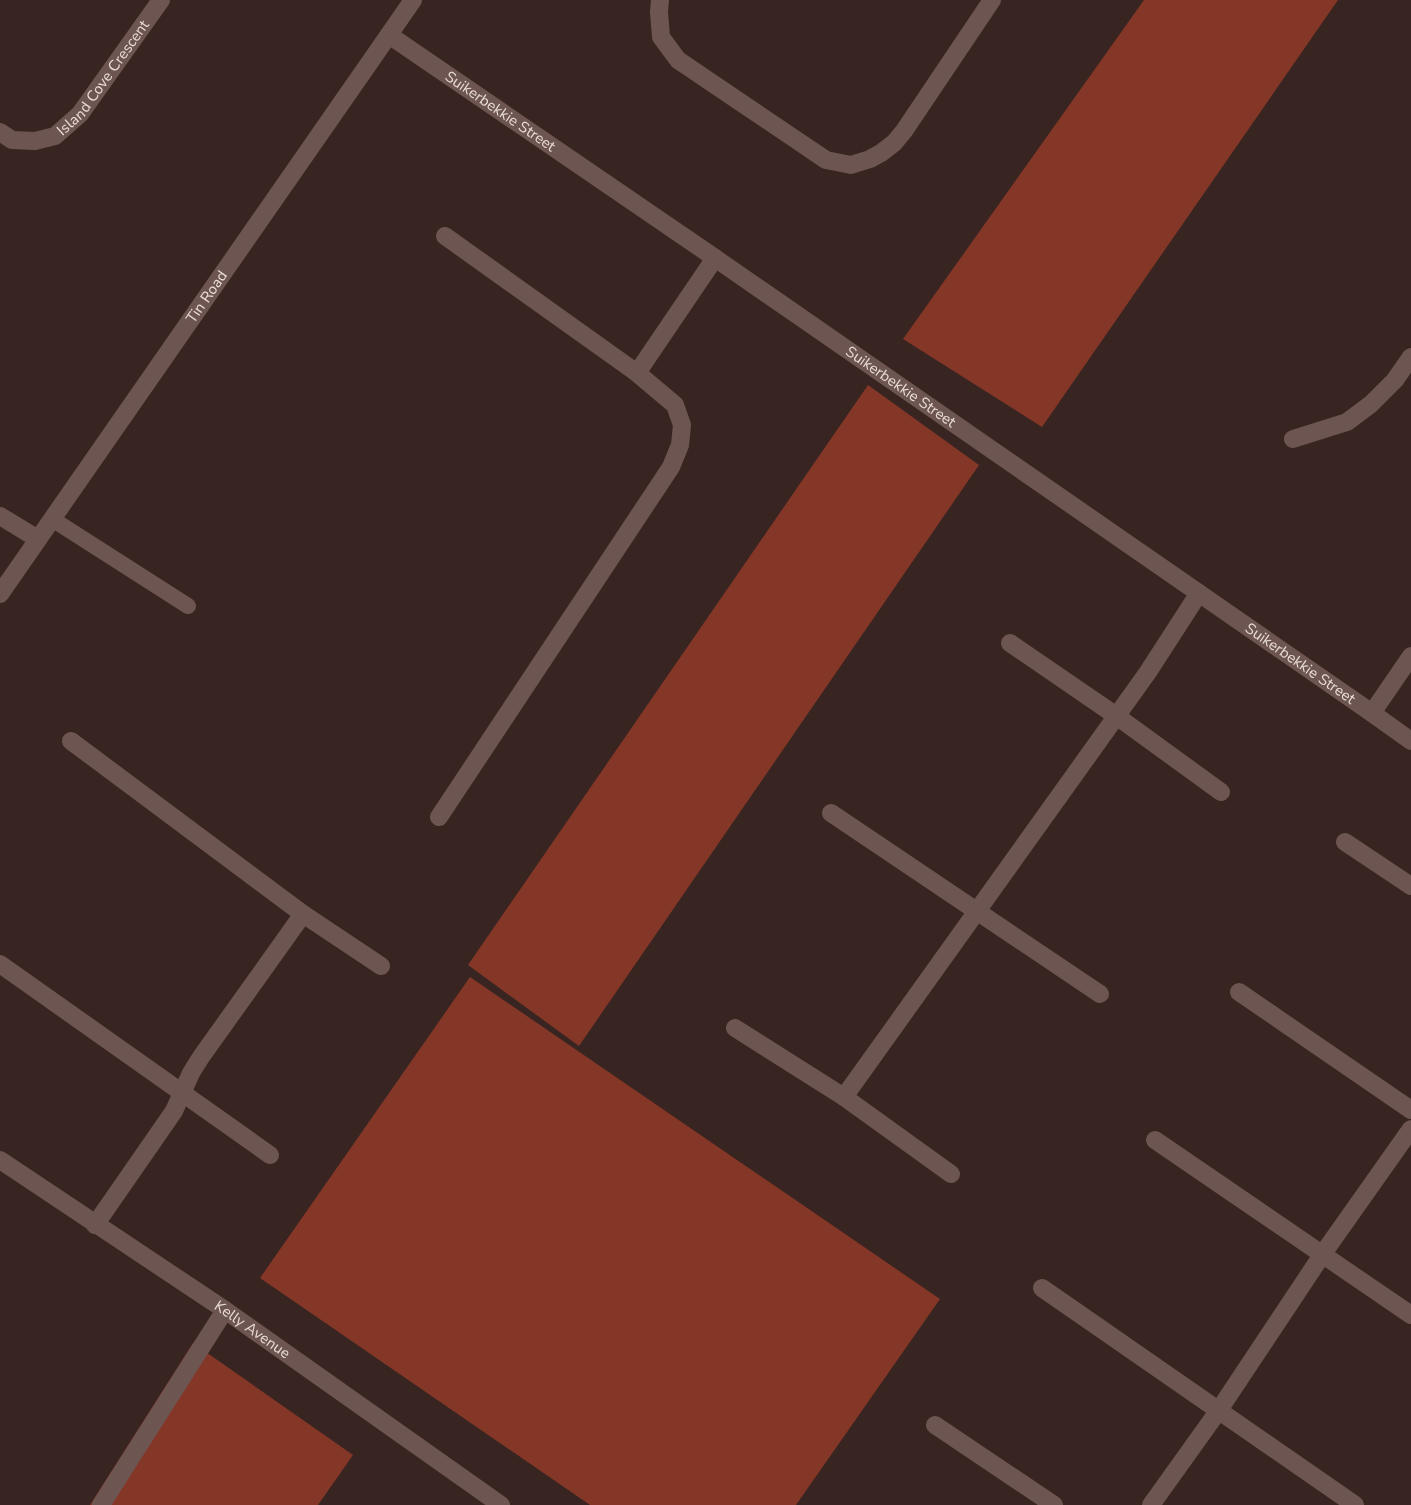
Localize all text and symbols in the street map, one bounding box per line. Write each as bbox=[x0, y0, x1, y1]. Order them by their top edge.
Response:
street label: Island Cove Crescent bbox=[52, 15, 154, 140]
street label: Suikerbekkie Street bbox=[441, 66, 560, 157]
street label: Tin Road bbox=[181, 267, 232, 327]
street label: Suikerbekkie Street bbox=[842, 341, 961, 432]
street label: Suikerbekkie Street bbox=[1241, 618, 1360, 709]
street label: Kelly Avenue bbox=[211, 1296, 294, 1363]

